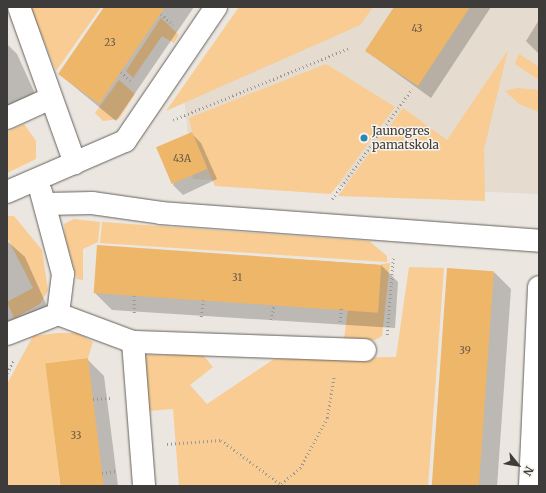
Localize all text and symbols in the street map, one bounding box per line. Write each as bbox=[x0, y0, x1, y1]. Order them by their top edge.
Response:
house number: 43 bbox=[411, 23, 423, 35]
house number: 23 bbox=[104, 37, 116, 49]
place label: Jaunogres pamatskola bbox=[372, 124, 439, 152]
marker: Jaunogres pamatskola bbox=[359, 133, 369, 143]
house number: 43A bbox=[173, 153, 191, 165]
house number: 31 bbox=[232, 272, 242, 284]
house number: 39 bbox=[459, 345, 471, 357]
house number: 33 bbox=[71, 430, 81, 442]
north arrow bbox=[498, 445, 538, 485]
text: N bbox=[520, 464, 537, 478]

